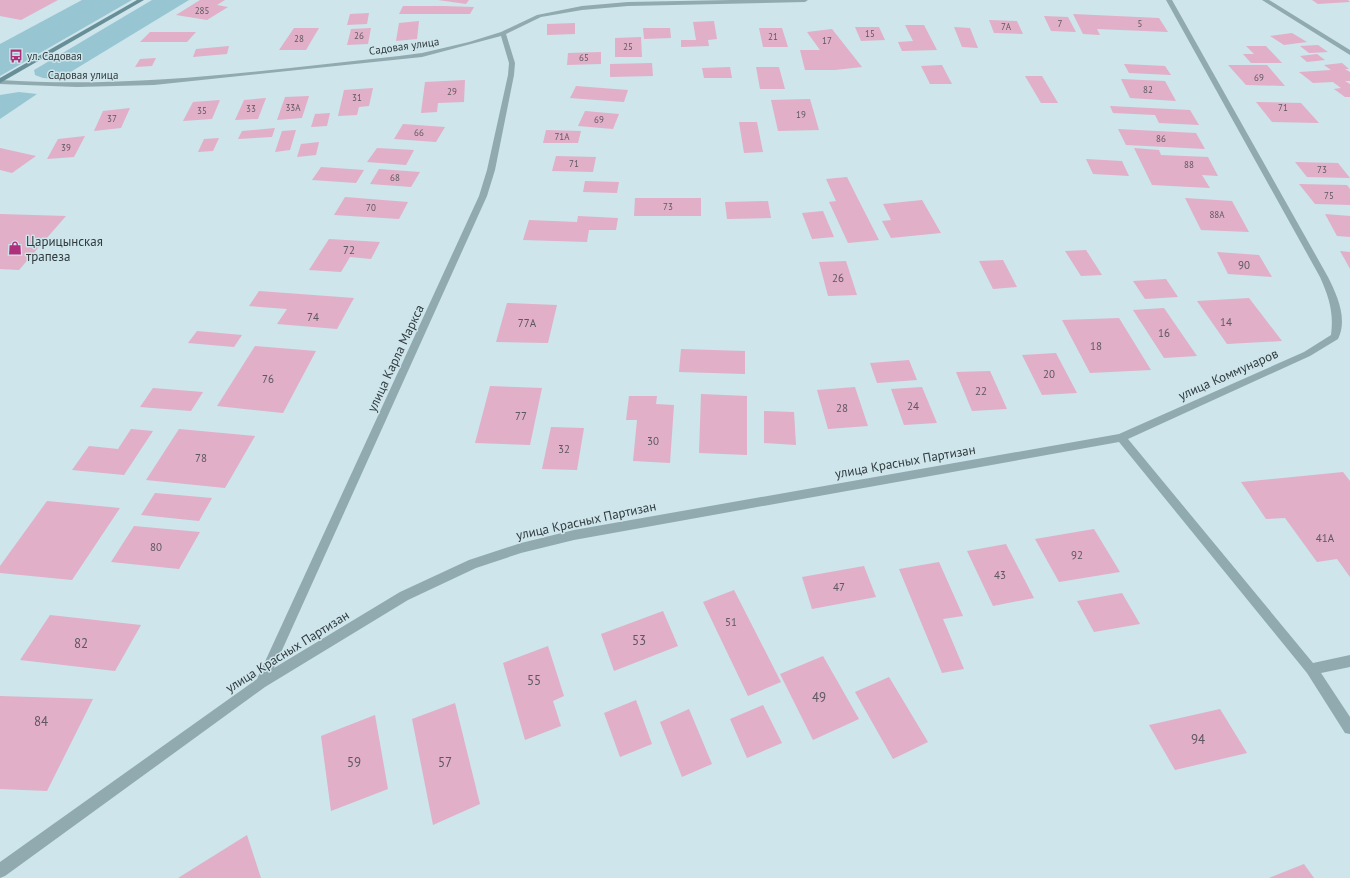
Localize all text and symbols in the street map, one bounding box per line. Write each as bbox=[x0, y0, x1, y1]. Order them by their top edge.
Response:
house number: 285 bbox=[195, 5, 209, 16]
house number: 7 bbox=[1058, 18, 1063, 29]
house number: 5 bbox=[1138, 18, 1143, 29]
house number: 7А bbox=[1001, 21, 1012, 32]
house number: 15 bbox=[865, 28, 875, 39]
house number: 26 bbox=[354, 30, 364, 41]
house number: 21 bbox=[768, 31, 778, 42]
house number: 28 bbox=[294, 33, 304, 44]
street label: Садовая улица bbox=[368, 34, 440, 58]
house number: 17 bbox=[822, 35, 832, 46]
house number: 25 bbox=[623, 41, 633, 52]
bus stop icon: ул. Садовая bbox=[8, 48, 24, 64]
place label: ул. Садовая bbox=[27, 49, 82, 63]
house number: 65 bbox=[579, 52, 589, 63]
street label: Садовая улица bbox=[48, 68, 118, 82]
house number: 69 bbox=[1254, 72, 1264, 83]
house number: 82 bbox=[1143, 84, 1153, 95]
house number: 29 bbox=[447, 86, 457, 97]
house number: 31 bbox=[352, 92, 362, 103]
house number: 33А bbox=[285, 102, 301, 113]
house number: 71 bbox=[1278, 102, 1288, 113]
house number: 33 bbox=[246, 103, 256, 114]
house number: 35 bbox=[197, 105, 207, 116]
house number: 19 bbox=[796, 109, 806, 120]
house number: 37 bbox=[107, 113, 117, 124]
house number: 69 bbox=[594, 114, 604, 125]
house number: 66 bbox=[414, 127, 424, 138]
house number: 71А bbox=[554, 131, 570, 142]
house number: 86 bbox=[1156, 133, 1166, 144]
house number: 39 bbox=[61, 142, 71, 153]
house number: 71 bbox=[569, 158, 579, 169]
house number: 88 bbox=[1184, 159, 1194, 170]
house number: 73 bbox=[1317, 164, 1327, 175]
house number: 68 bbox=[390, 172, 400, 183]
house number: 75 bbox=[1324, 190, 1334, 201]
house number: 73 bbox=[663, 201, 673, 212]
house number: 70 bbox=[366, 202, 376, 213]
house number: 88А bbox=[1209, 209, 1225, 220]
place label: Царицынская трапеза bbox=[26, 233, 103, 265]
shop icon: Царицынская трапеза bbox=[7, 240, 23, 256]
house number: 72 bbox=[343, 243, 355, 257]
house number: 90 bbox=[1238, 258, 1250, 272]
house number: 26 bbox=[832, 271, 844, 285]
street label: улица Карла Маркса bbox=[363, 302, 428, 415]
house number: 74 bbox=[307, 310, 319, 324]
house number: 14 bbox=[1220, 315, 1232, 329]
house number: 77А bbox=[518, 316, 537, 330]
house number: 16 bbox=[1158, 326, 1170, 340]
house number: 18 bbox=[1090, 339, 1102, 353]
street label: улица Коммунаров bbox=[1176, 345, 1281, 404]
house number: 20 bbox=[1043, 367, 1055, 381]
house number: 76 bbox=[262, 372, 274, 386]
house number: 22 bbox=[975, 384, 987, 398]
house number: 24 bbox=[907, 399, 919, 413]
house number: 28 bbox=[836, 401, 848, 415]
house number: 77 bbox=[515, 409, 527, 423]
house number: 30 bbox=[647, 434, 659, 448]
street label: улица Красных Партизан bbox=[833, 441, 977, 482]
house number: 32 bbox=[558, 442, 570, 456]
house number: 78 bbox=[195, 451, 207, 465]
street label: улица Красных Партизан bbox=[515, 497, 658, 544]
house number: 41А bbox=[1316, 531, 1335, 545]
house number: 80 bbox=[150, 540, 162, 554]
house number: 92 bbox=[1071, 548, 1083, 562]
house number: 43 bbox=[994, 568, 1006, 582]
house number: 47 bbox=[833, 580, 845, 594]
street label: улица Красных Партизан bbox=[222, 606, 352, 696]
house number: 51 bbox=[725, 615, 737, 629]
house number: 53 bbox=[632, 632, 646, 649]
house number: 82 bbox=[74, 635, 88, 652]
house number: 55 bbox=[527, 672, 541, 689]
house number: 49 bbox=[812, 689, 826, 706]
house number: 84 bbox=[34, 713, 48, 730]
house number: 94 bbox=[1191, 731, 1205, 748]
house number: 59 bbox=[347, 754, 361, 771]
house number: 57 bbox=[438, 754, 452, 771]

